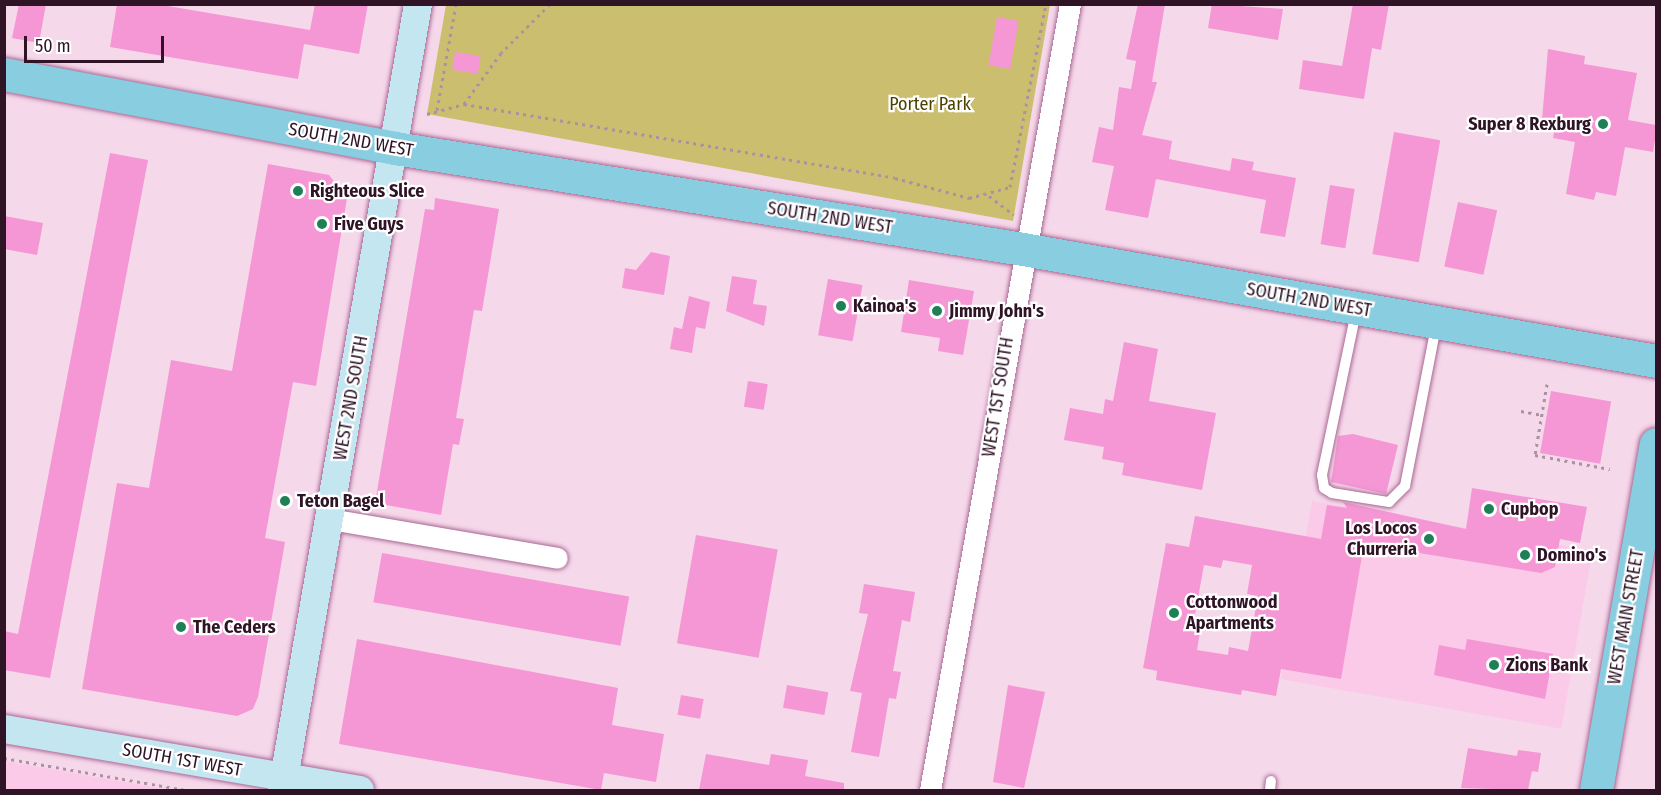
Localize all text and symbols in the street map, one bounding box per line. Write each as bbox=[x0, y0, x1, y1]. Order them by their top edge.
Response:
scale bar bbox=[27, 24, 166, 62]
text: 50 m bbox=[35, 35, 71, 57]
park label: Porter Park bbox=[889, 93, 971, 115]
place label: Super 8 Rexburg bbox=[1468, 113, 1591, 135]
marker: Super 8 Rexburg bbox=[1596, 117, 1610, 131]
street label: SOUTH 2ND WEST bbox=[287, 118, 415, 162]
place label: Righteous Slice bbox=[310, 180, 424, 202]
marker: Righteous Slice bbox=[291, 184, 305, 198]
street label: SOUTH 2ND WEST bbox=[766, 197, 894, 239]
place label: Five Guys bbox=[334, 213, 404, 235]
marker: Five Guys bbox=[315, 217, 329, 231]
street label: SOUTH 2ND WEST bbox=[1245, 278, 1373, 322]
place label: Kainoa's bbox=[853, 295, 916, 317]
marker: Kainoa's bbox=[834, 299, 848, 313]
place label: Jimmy John's bbox=[949, 300, 1044, 322]
marker: Jimmy John's bbox=[930, 304, 944, 318]
street label: WEST 2ND SOUTH bbox=[329, 334, 373, 462]
street label: WEST 1ST SOUTH bbox=[978, 336, 1018, 458]
place label: Teton Bagel bbox=[297, 490, 384, 512]
marker: Teton Bagel bbox=[278, 494, 292, 508]
place label: Cupbop bbox=[1501, 498, 1558, 520]
marker: Cupbop bbox=[1482, 502, 1496, 516]
place label: Los Locos Churreria bbox=[1345, 518, 1417, 560]
marker: Los Locos Churreria bbox=[1422, 532, 1436, 546]
place label: Domino's bbox=[1537, 544, 1606, 566]
marker: Domino's bbox=[1518, 548, 1532, 562]
street label: WEST MAIN STREET bbox=[1603, 548, 1649, 686]
place label: Cottonwood Apartments bbox=[1186, 592, 1277, 634]
marker: Cottonwood Apartments bbox=[1167, 606, 1181, 620]
place label: The Ceders bbox=[193, 616, 276, 638]
marker: The Ceders bbox=[174, 620, 188, 634]
place label: Zions Bank bbox=[1506, 654, 1588, 676]
marker: Zions Bank bbox=[1487, 658, 1501, 672]
street label: SOUTH 1ST WEST bbox=[121, 739, 243, 781]

